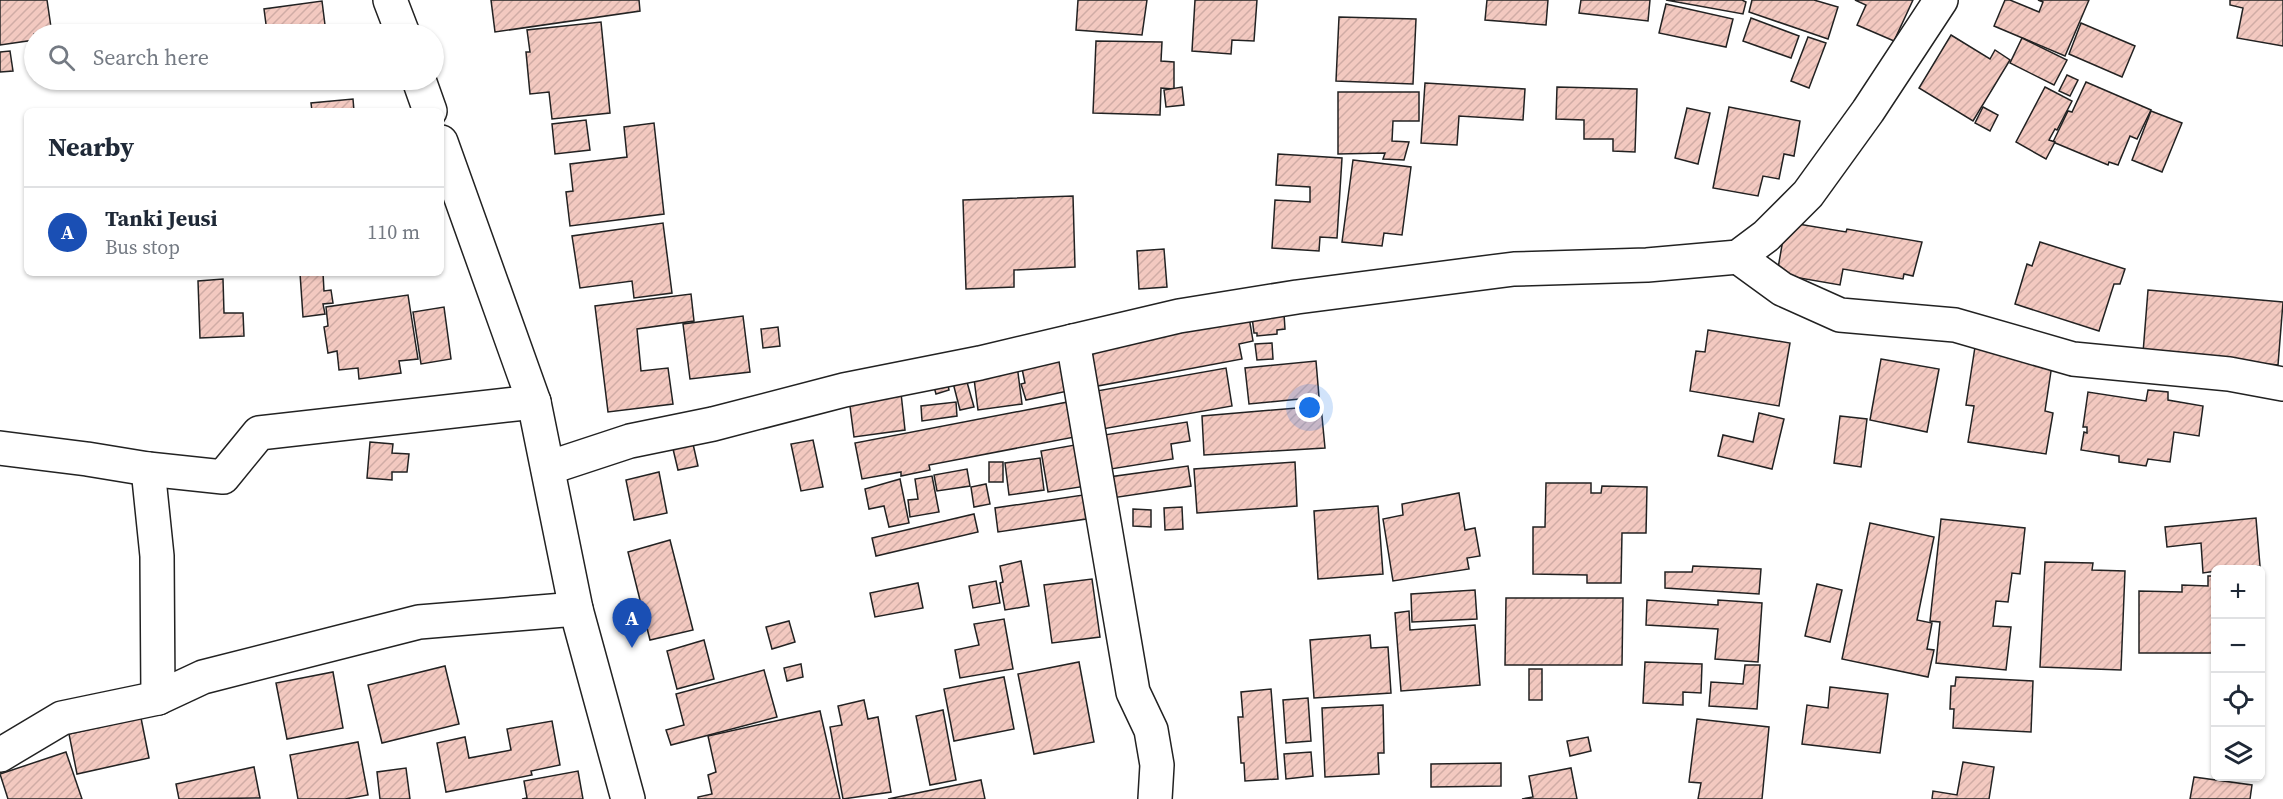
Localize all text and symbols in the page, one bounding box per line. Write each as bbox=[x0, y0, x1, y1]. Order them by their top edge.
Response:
search box bbox=[24, 24, 444, 90]
icon: search bbox=[45, 41, 78, 74]
text: Search here bbox=[93, 42, 209, 72]
text: Nearby bbox=[48, 129, 134, 165]
text: Tanki Jeusi bbox=[105, 203, 218, 233]
text: A bbox=[61, 218, 74, 246]
text: 110 m bbox=[367, 218, 420, 246]
text: Bus stop bbox=[105, 233, 180, 261]
your location bbox=[1295, 393, 1324, 422]
map controls bbox=[2211, 565, 2265, 781]
button: + bbox=[2211, 565, 2265, 619]
pin: A bbox=[612, 598, 652, 648]
button: − bbox=[2211, 619, 2265, 673]
button: locate bbox=[2211, 673, 2265, 727]
button: layers bbox=[2211, 727, 2265, 781]

